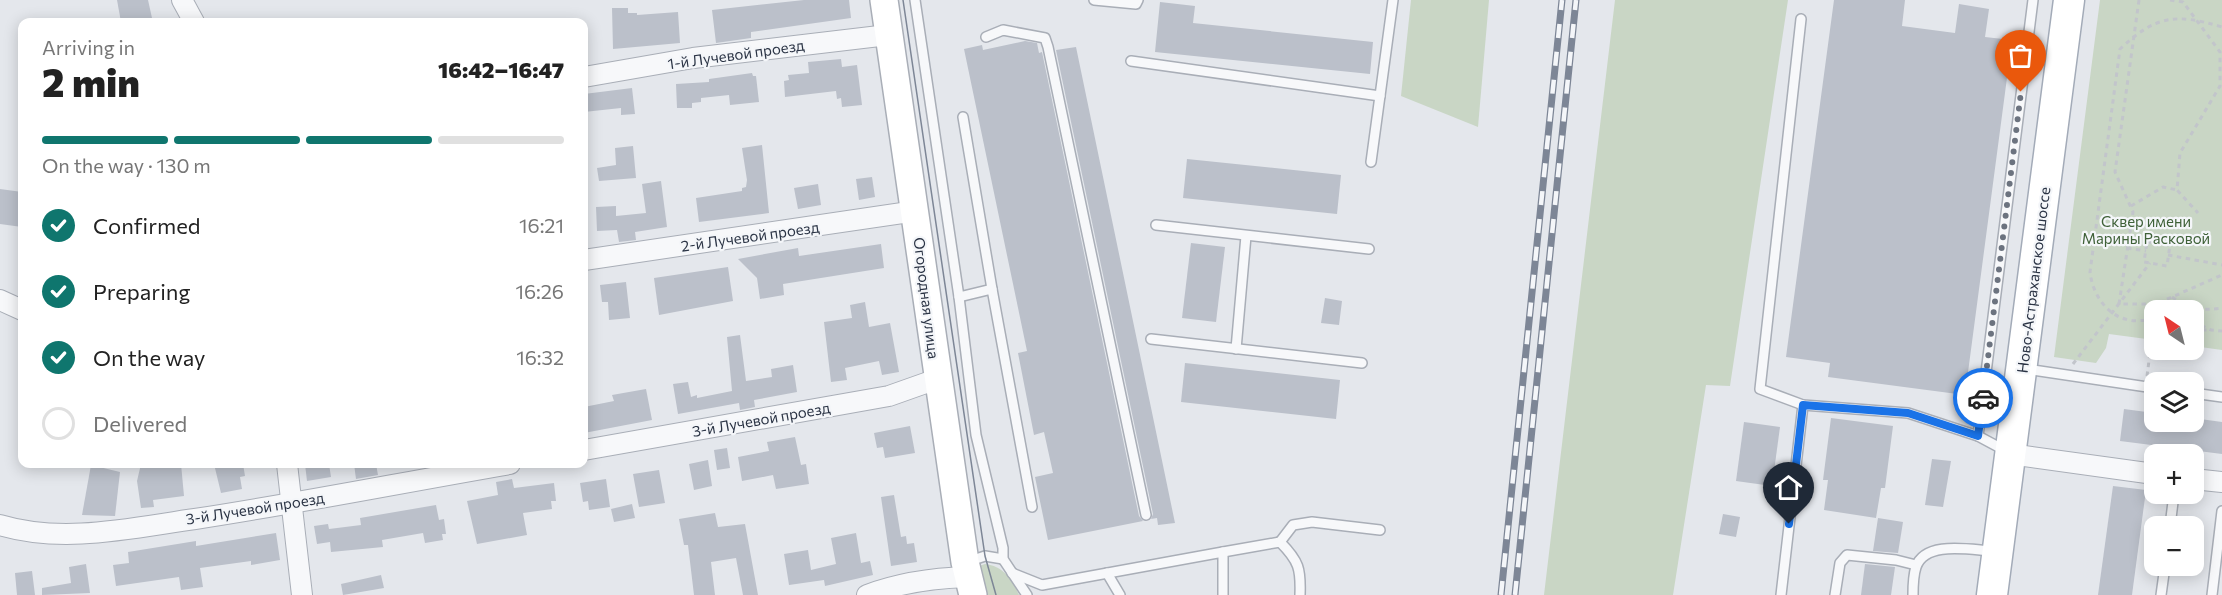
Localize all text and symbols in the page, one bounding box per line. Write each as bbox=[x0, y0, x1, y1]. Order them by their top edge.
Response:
pin bbox=[1995, 30, 2046, 92]
text: Arriving in bbox=[42, 35, 135, 59]
street label: 1-й Лучевой проезд bbox=[667, 35, 806, 73]
icon: bag bbox=[2004, 39, 2037, 72]
text: 16:42–16:47 bbox=[438, 56, 564, 83]
text: 2 min bbox=[42, 57, 140, 105]
text: On the way · 130 m bbox=[42, 153, 211, 177]
street label: Ново-Астраханское шоссе bbox=[2013, 186, 2053, 374]
icon: check bbox=[42, 209, 75, 242]
text: Confirmed bbox=[93, 212, 200, 239]
park label: Сквер имени Марины Расковой bbox=[2082, 212, 2210, 247]
text: 16:21 bbox=[519, 213, 564, 237]
street label: 2-й Лучевой проезд bbox=[680, 217, 821, 255]
street label: Огородная улица bbox=[911, 236, 943, 360]
icon: check bbox=[42, 275, 75, 308]
text: Preparing bbox=[93, 278, 190, 305]
text: 16:26 bbox=[515, 279, 564, 303]
north arrow bbox=[2144, 300, 2204, 360]
map controls bbox=[2144, 300, 2204, 576]
icon: check bbox=[42, 341, 75, 374]
text: On the way bbox=[93, 344, 205, 371]
text: 16:32 bbox=[516, 345, 564, 369]
courier bbox=[1953, 368, 2013, 428]
button: layers bbox=[2144, 372, 2204, 432]
icon: car bbox=[1967, 382, 2000, 415]
street label: 3-й Лучевой проезд bbox=[691, 398, 832, 440]
text: Delivered bbox=[93, 410, 187, 437]
button: + bbox=[2144, 444, 2204, 504]
pin bbox=[1763, 462, 1814, 524]
icon: home bbox=[1772, 471, 1805, 504]
street label: 3-й Лучевой проезд bbox=[184, 488, 326, 528]
button: − bbox=[2144, 516, 2204, 576]

